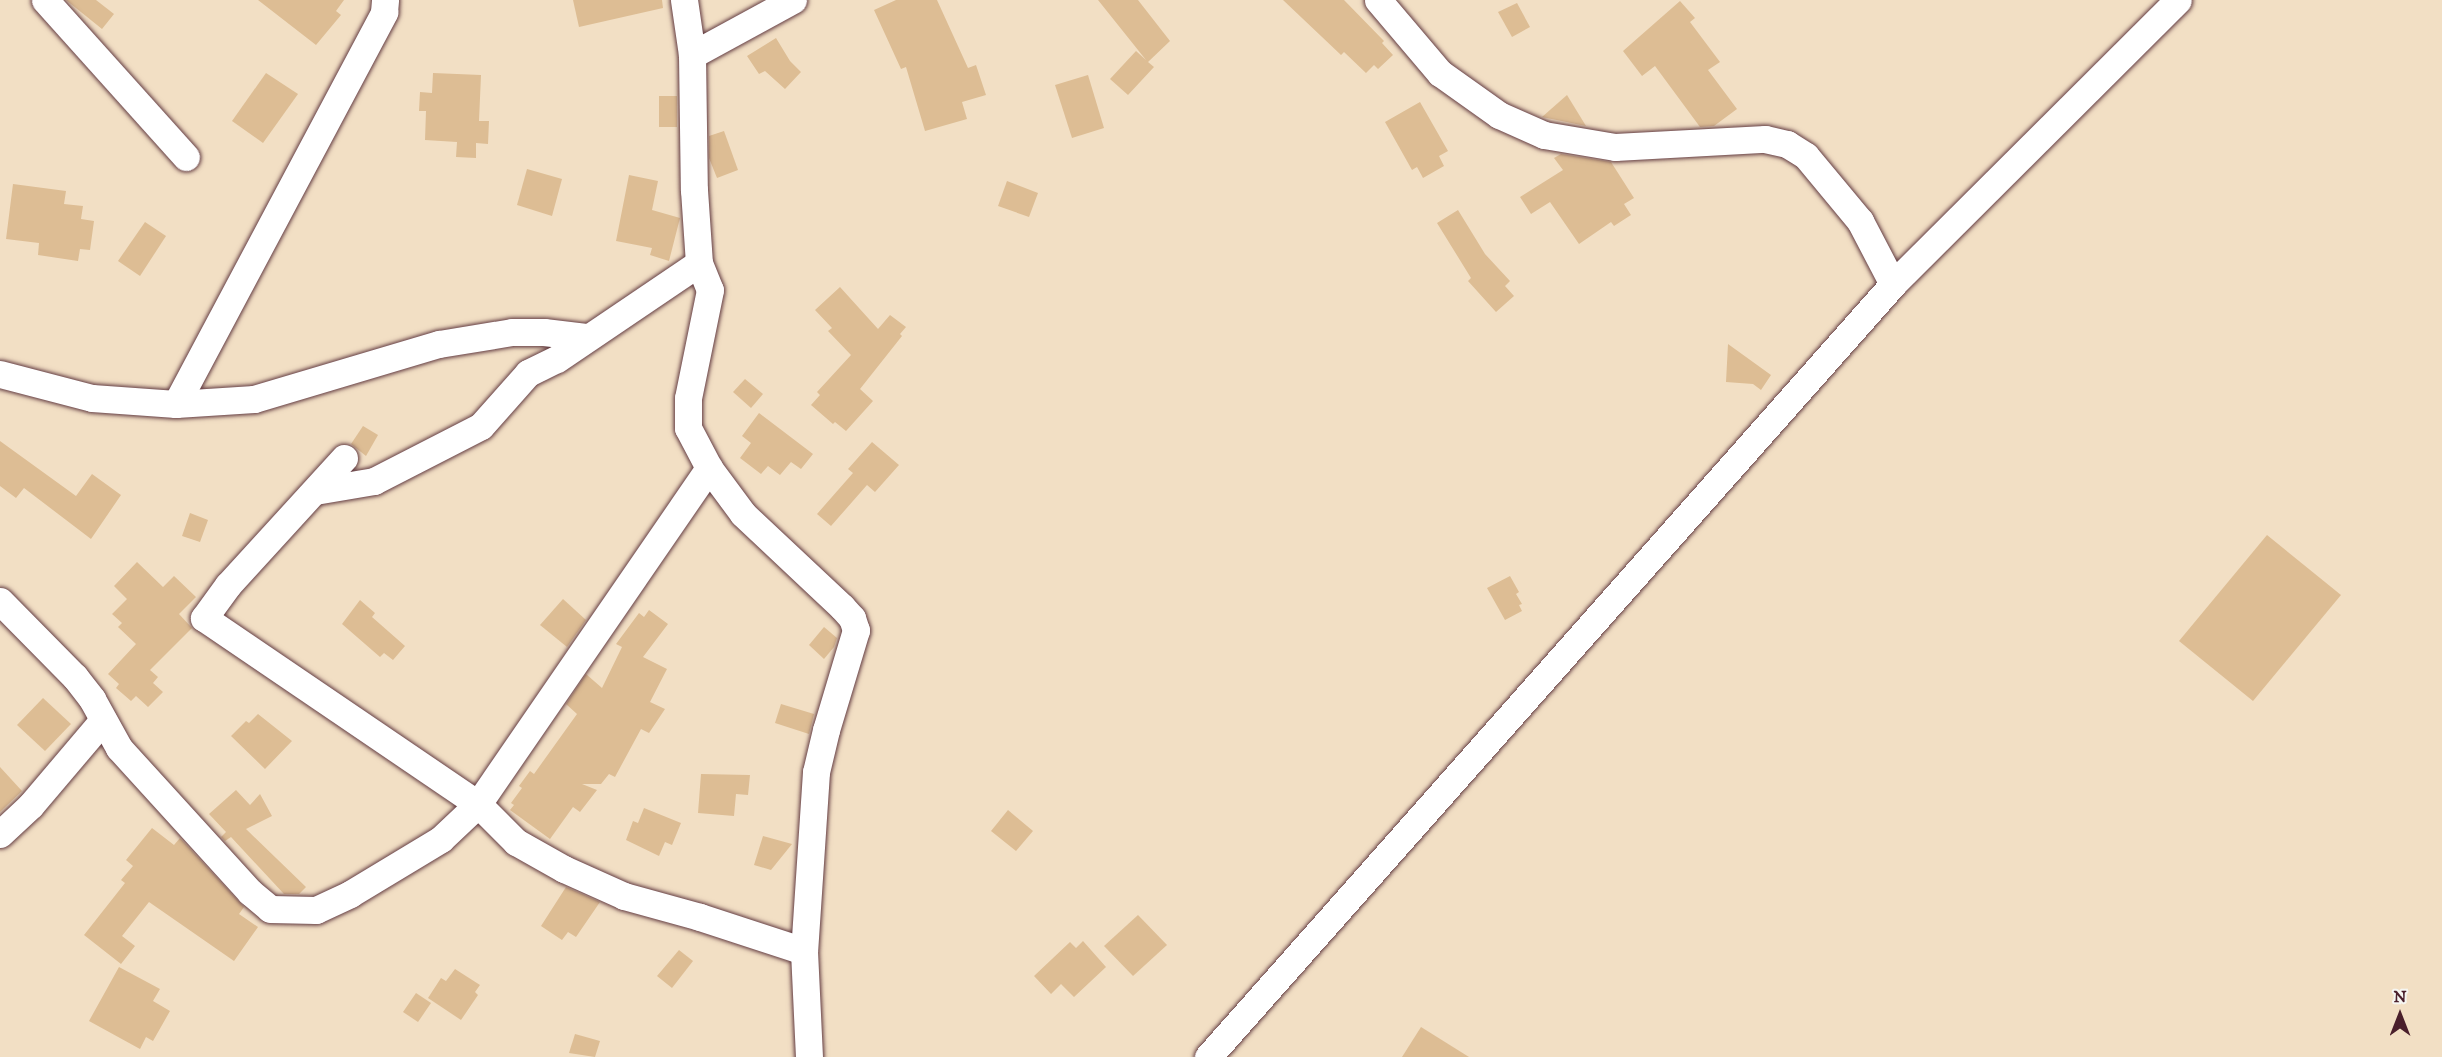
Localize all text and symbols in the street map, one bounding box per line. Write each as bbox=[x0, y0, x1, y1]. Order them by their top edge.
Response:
north arrow bbox=[2370, 985, 2430, 1045]
text: N bbox=[2393, 987, 2407, 1007]

